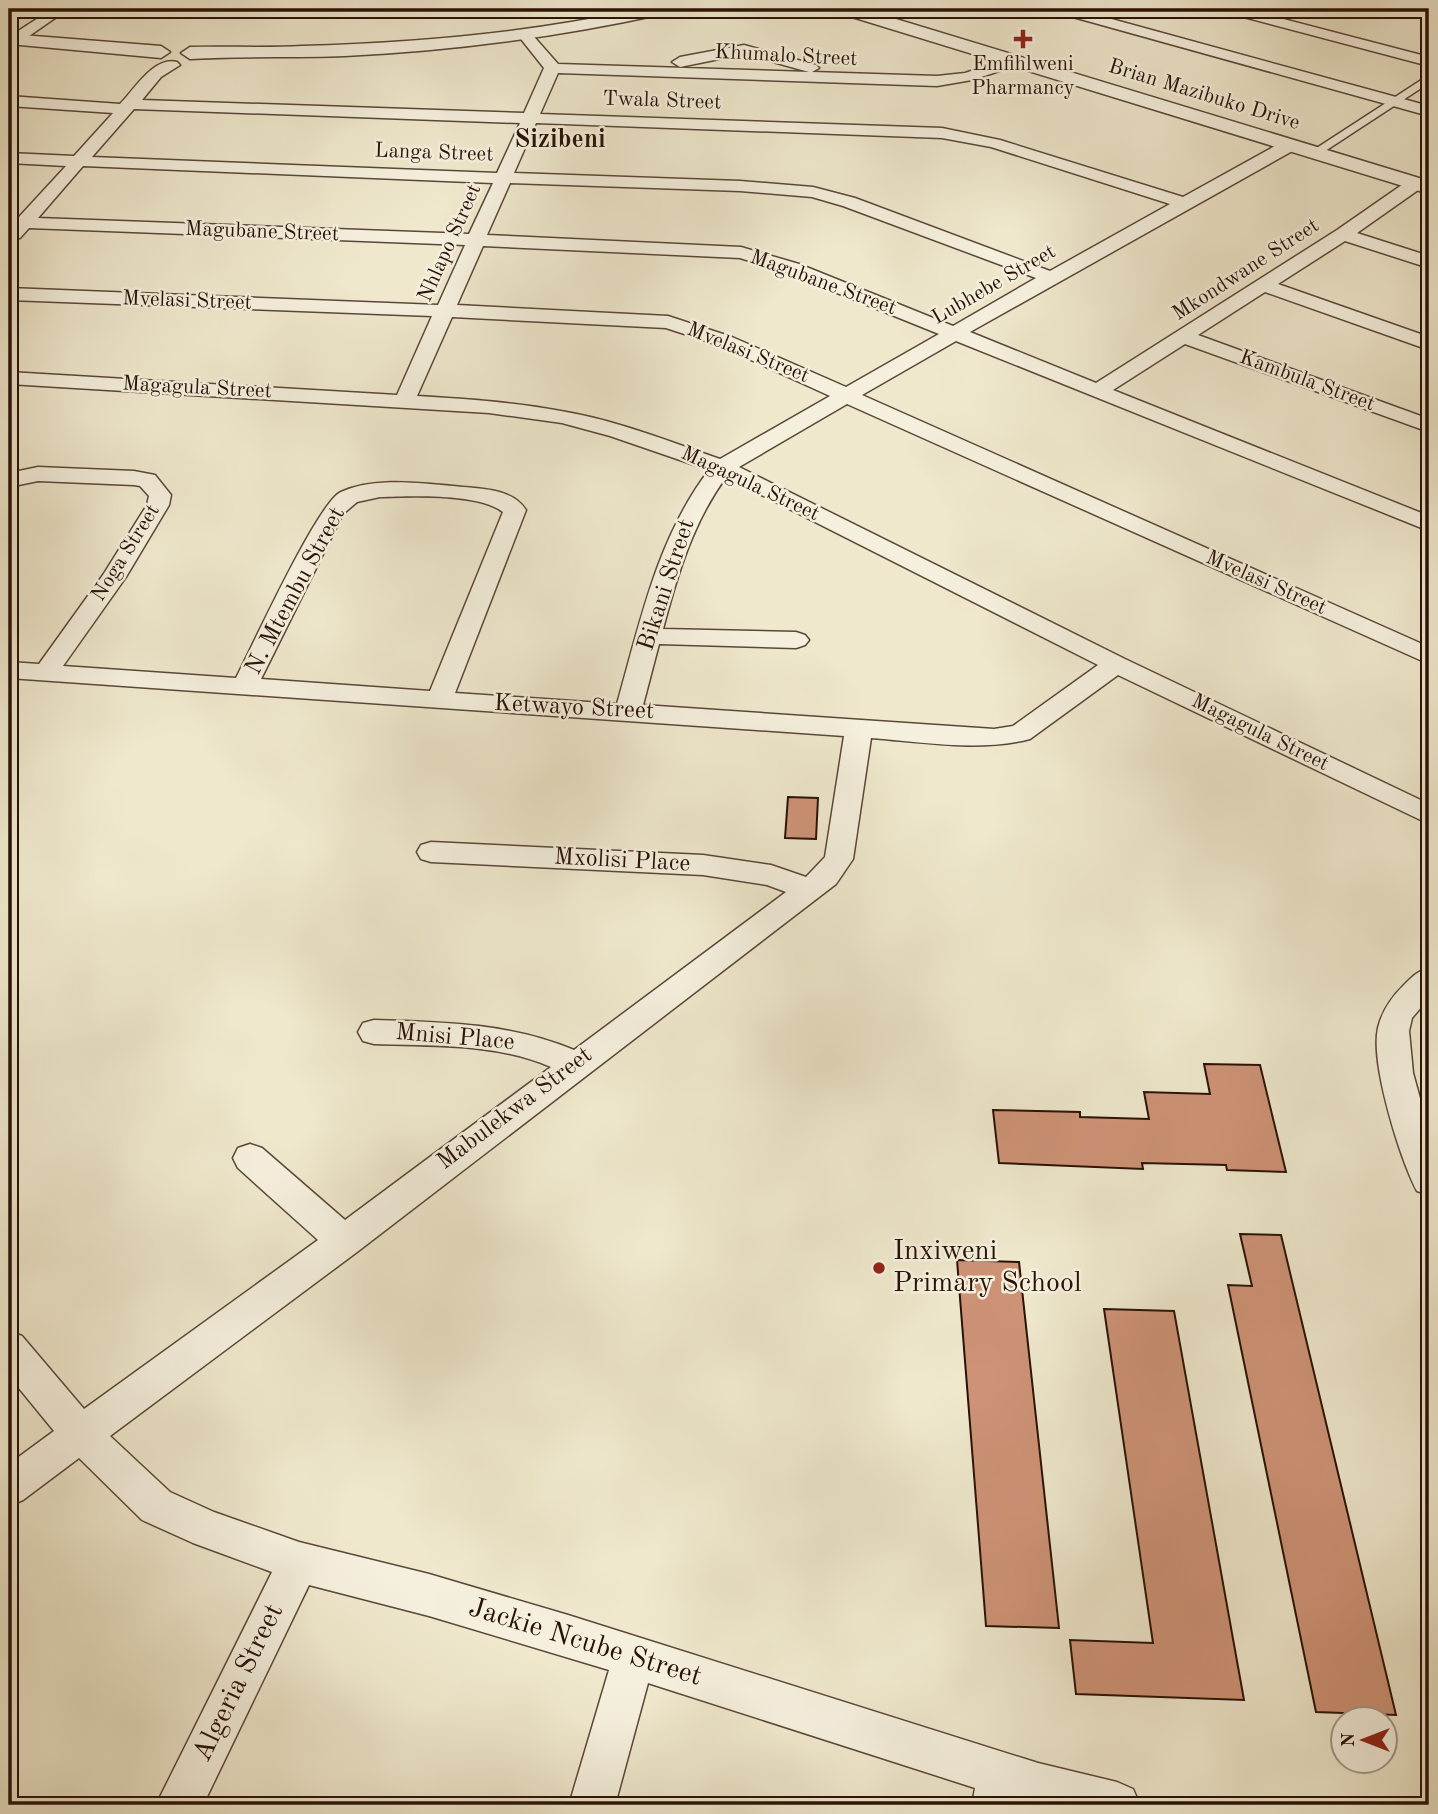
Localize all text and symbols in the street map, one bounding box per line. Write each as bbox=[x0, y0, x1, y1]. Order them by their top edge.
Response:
marker: Emfihlweni Pharmancy bbox=[1013, 29, 1033, 49]
street label: Khumalo Street bbox=[714, 42, 858, 70]
place label: Emfihlweni Pharmancy bbox=[971, 54, 1075, 99]
street label: Brian Mazibuko Drive bbox=[1106, 56, 1302, 134]
street label: Twala Street bbox=[602, 88, 722, 114]
district label: Sizibeni bbox=[514, 127, 606, 153]
street label: Langa Street bbox=[374, 140, 494, 166]
street label: Nhlapo Street bbox=[415, 181, 485, 305]
street label: Mkondwane Street bbox=[1169, 215, 1323, 325]
street label: Magubane Street bbox=[185, 219, 339, 245]
street label: Lubhebe Street bbox=[929, 241, 1059, 329]
street label: Magubane Street bbox=[747, 247, 899, 319]
street label: Mvelasi Street bbox=[122, 288, 252, 314]
street label: Mvelasi Street bbox=[684, 319, 812, 387]
street label: Kambula Street bbox=[1236, 347, 1378, 415]
street label: Magagula Street bbox=[122, 374, 272, 402]
street label: Magagula Street bbox=[678, 443, 822, 525]
street label: Noga Street bbox=[88, 501, 164, 605]
street label: N. Mtembu Street bbox=[242, 503, 350, 679]
street label: Bikani Street bbox=[634, 516, 700, 654]
street label: Mvelasi Street bbox=[1202, 547, 1330, 619]
street label: Magagula Street bbox=[1188, 691, 1332, 775]
street label: Ketwayo Street bbox=[493, 692, 655, 724]
street label: Mxolisi Place bbox=[553, 845, 691, 877]
street label: Mnisi Place bbox=[395, 1021, 515, 1055]
street label: Mabulekwa Street bbox=[433, 1043, 597, 1175]
place label: Inxiweni Primary School bbox=[893, 1238, 1081, 1298]
marker: Inxiweni Primary School bbox=[871, 1260, 887, 1276]
street label: Jackie Ncube Street bbox=[465, 1594, 705, 1692]
street label: Algeria Street bbox=[189, 1600, 289, 1766]
north arrow bbox=[1330, 1706, 1400, 1776]
text: N bbox=[1340, 1732, 1359, 1747]

